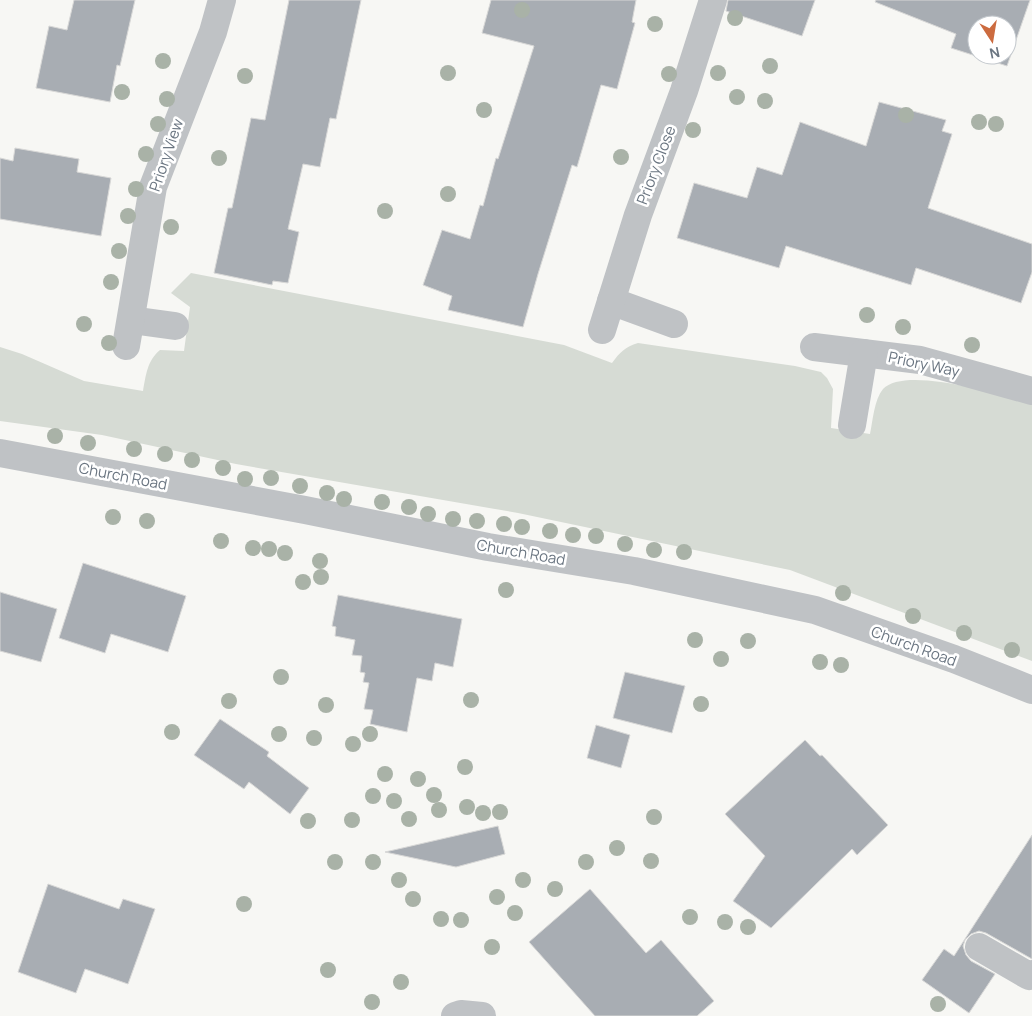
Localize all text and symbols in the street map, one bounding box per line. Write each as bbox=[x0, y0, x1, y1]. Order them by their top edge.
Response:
north arrow bbox=[967, 15, 1017, 65]
text: N bbox=[988, 43, 1002, 64]
street label: Priory View bbox=[144, 116, 188, 194]
street label: Priory Close bbox=[631, 122, 681, 207]
street label: Priory Way bbox=[886, 346, 962, 382]
street label: Church Road bbox=[77, 457, 169, 495]
street label: Church Road bbox=[475, 534, 567, 570]
street label: Church Road bbox=[868, 621, 960, 671]

